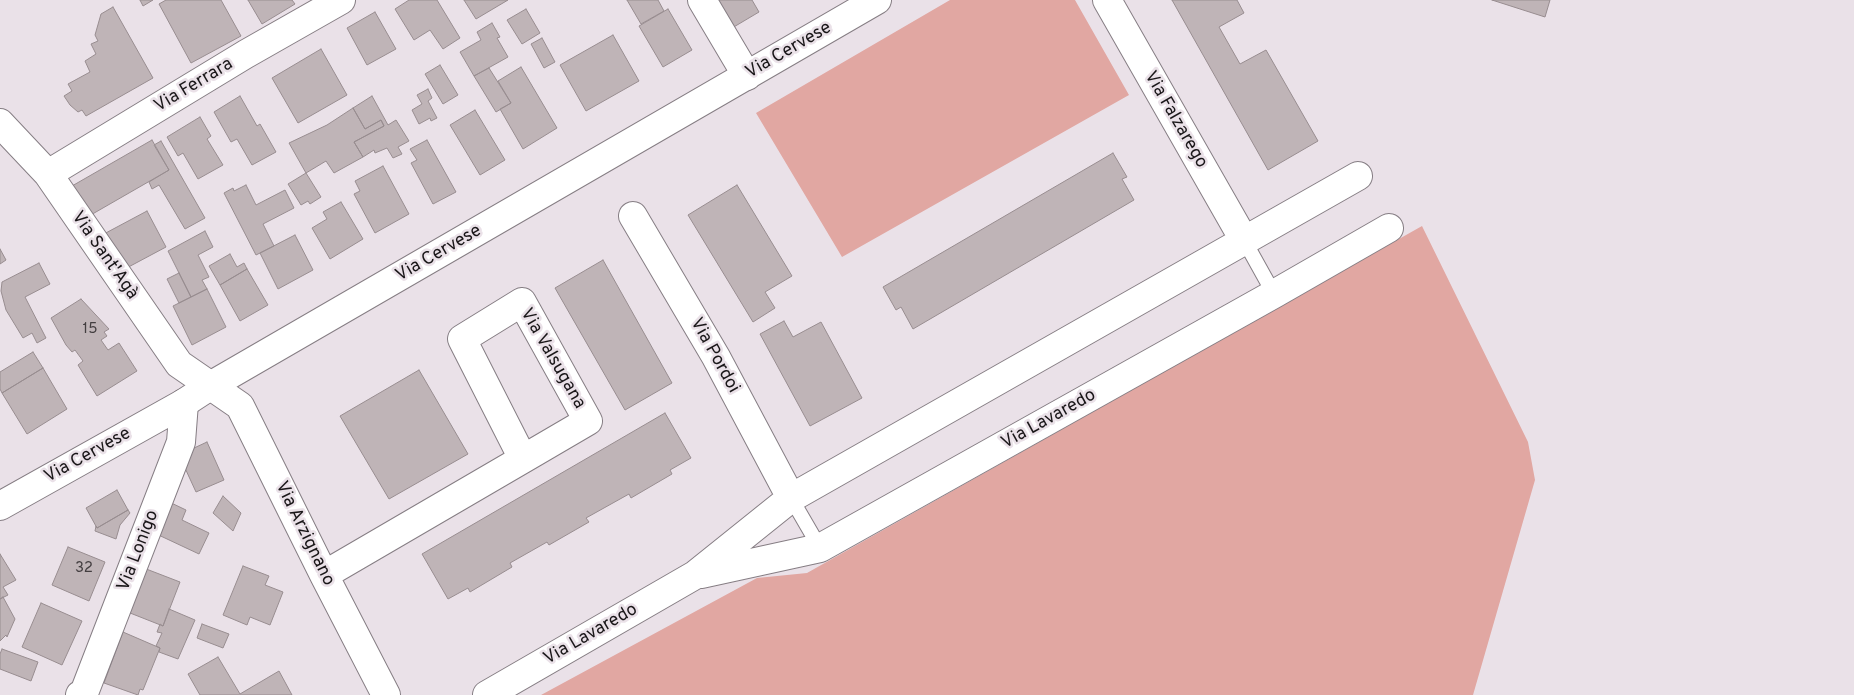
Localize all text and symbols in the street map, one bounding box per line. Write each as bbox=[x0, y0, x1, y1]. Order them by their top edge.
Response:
street label: Via Cervese bbox=[742, 18, 836, 84]
street label: Via Ferrara bbox=[151, 54, 237, 118]
street label: Via Falzarego bbox=[1139, 68, 1211, 172]
street label: Via Sant'Agà bbox=[66, 208, 142, 304]
street label: Via Cervese bbox=[392, 221, 486, 287]
street label: Via Valsugana bbox=[514, 305, 590, 413]
street label: Via Pordoi bbox=[685, 315, 743, 397]
house number: 15 bbox=[83, 321, 97, 339]
street label: Via Lavaredo bbox=[998, 385, 1100, 455]
street label: Via Cervese bbox=[41, 423, 135, 489]
street label: Via Arzignano bbox=[269, 478, 339, 590]
street label: Via Lonigo bbox=[114, 508, 164, 594]
house number: 32 bbox=[75, 560, 93, 578]
street label: Via Lavaredo bbox=[540, 599, 642, 671]

